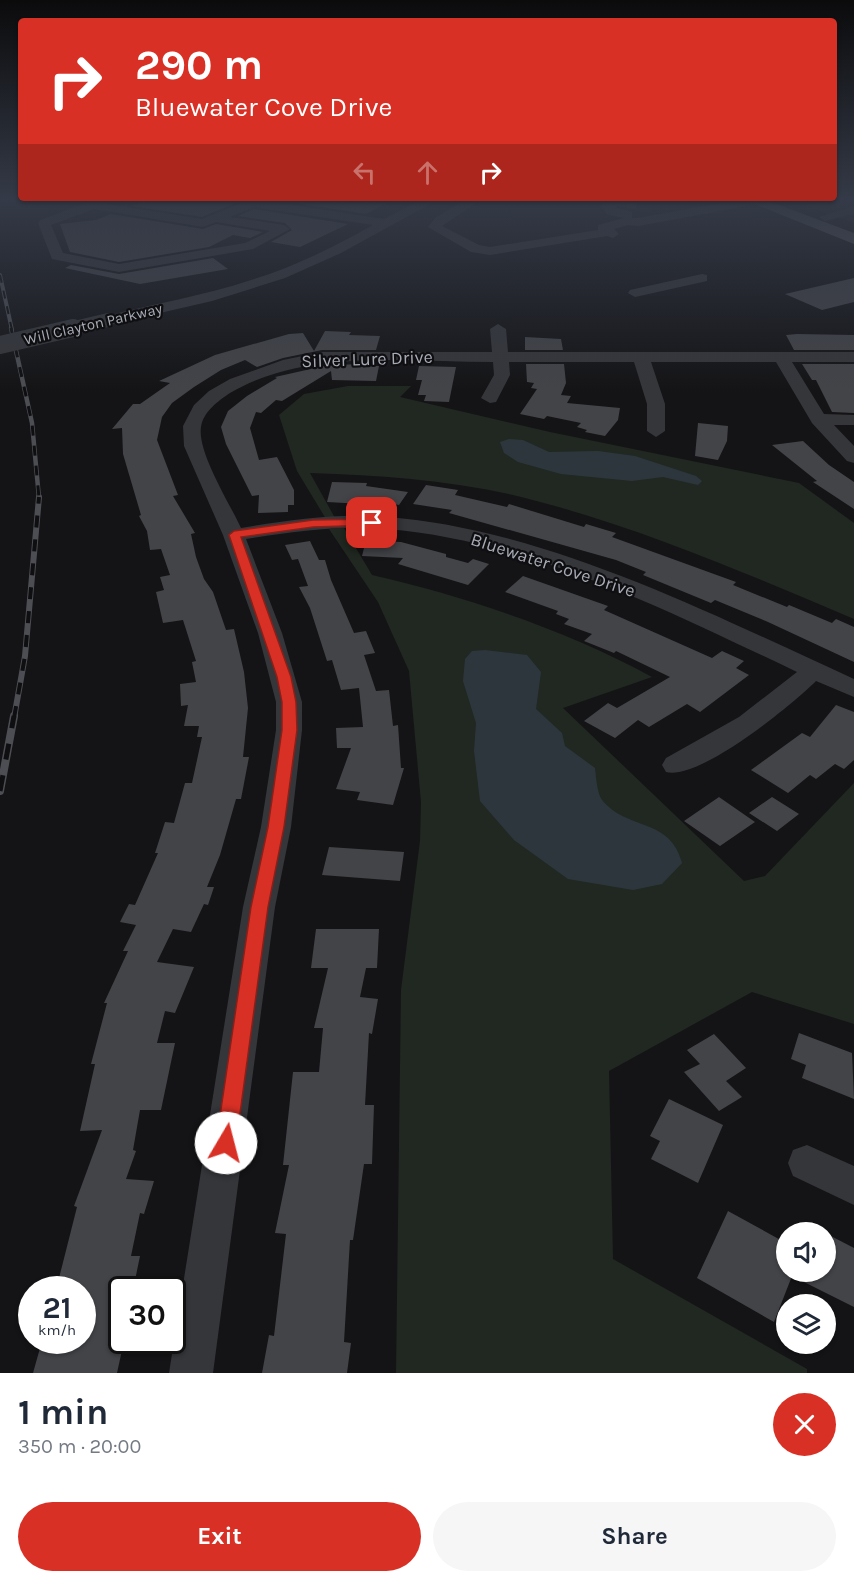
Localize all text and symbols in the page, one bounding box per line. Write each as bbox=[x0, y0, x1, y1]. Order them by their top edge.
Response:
text: 290 m bbox=[135, 40, 263, 90]
icon: right bbox=[36, 42, 114, 120]
text: Bluewater Cove Drive bbox=[135, 91, 392, 123]
icon: left bbox=[348, 156, 381, 189]
icon: ahead bbox=[411, 156, 444, 189]
icon: right bbox=[474, 156, 507, 189]
street label: Will Clayton Parkway bbox=[22, 299, 164, 349]
street label: Silver Lure Drive bbox=[301, 346, 433, 372]
pin bbox=[346, 497, 397, 548]
icon: arrive bbox=[355, 506, 388, 539]
street label: Bluewater Cove Drive bbox=[468, 528, 638, 602]
position arrow bbox=[194, 1111, 258, 1175]
map controls bbox=[776, 1222, 836, 1354]
button: sound bbox=[776, 1222, 836, 1282]
speed limit sign: 30 bbox=[108, 1276, 186, 1354]
text: 21 bbox=[43, 1290, 71, 1326]
button: layers bbox=[776, 1294, 836, 1354]
text: km/h bbox=[38, 1321, 76, 1339]
text: 1 min bbox=[18, 1391, 108, 1433]
button: close bbox=[773, 1393, 836, 1456]
text: 350 m · 20:00 bbox=[18, 1435, 141, 1458]
button: Exit bbox=[18, 1502, 421, 1571]
button: Share bbox=[433, 1502, 836, 1571]

